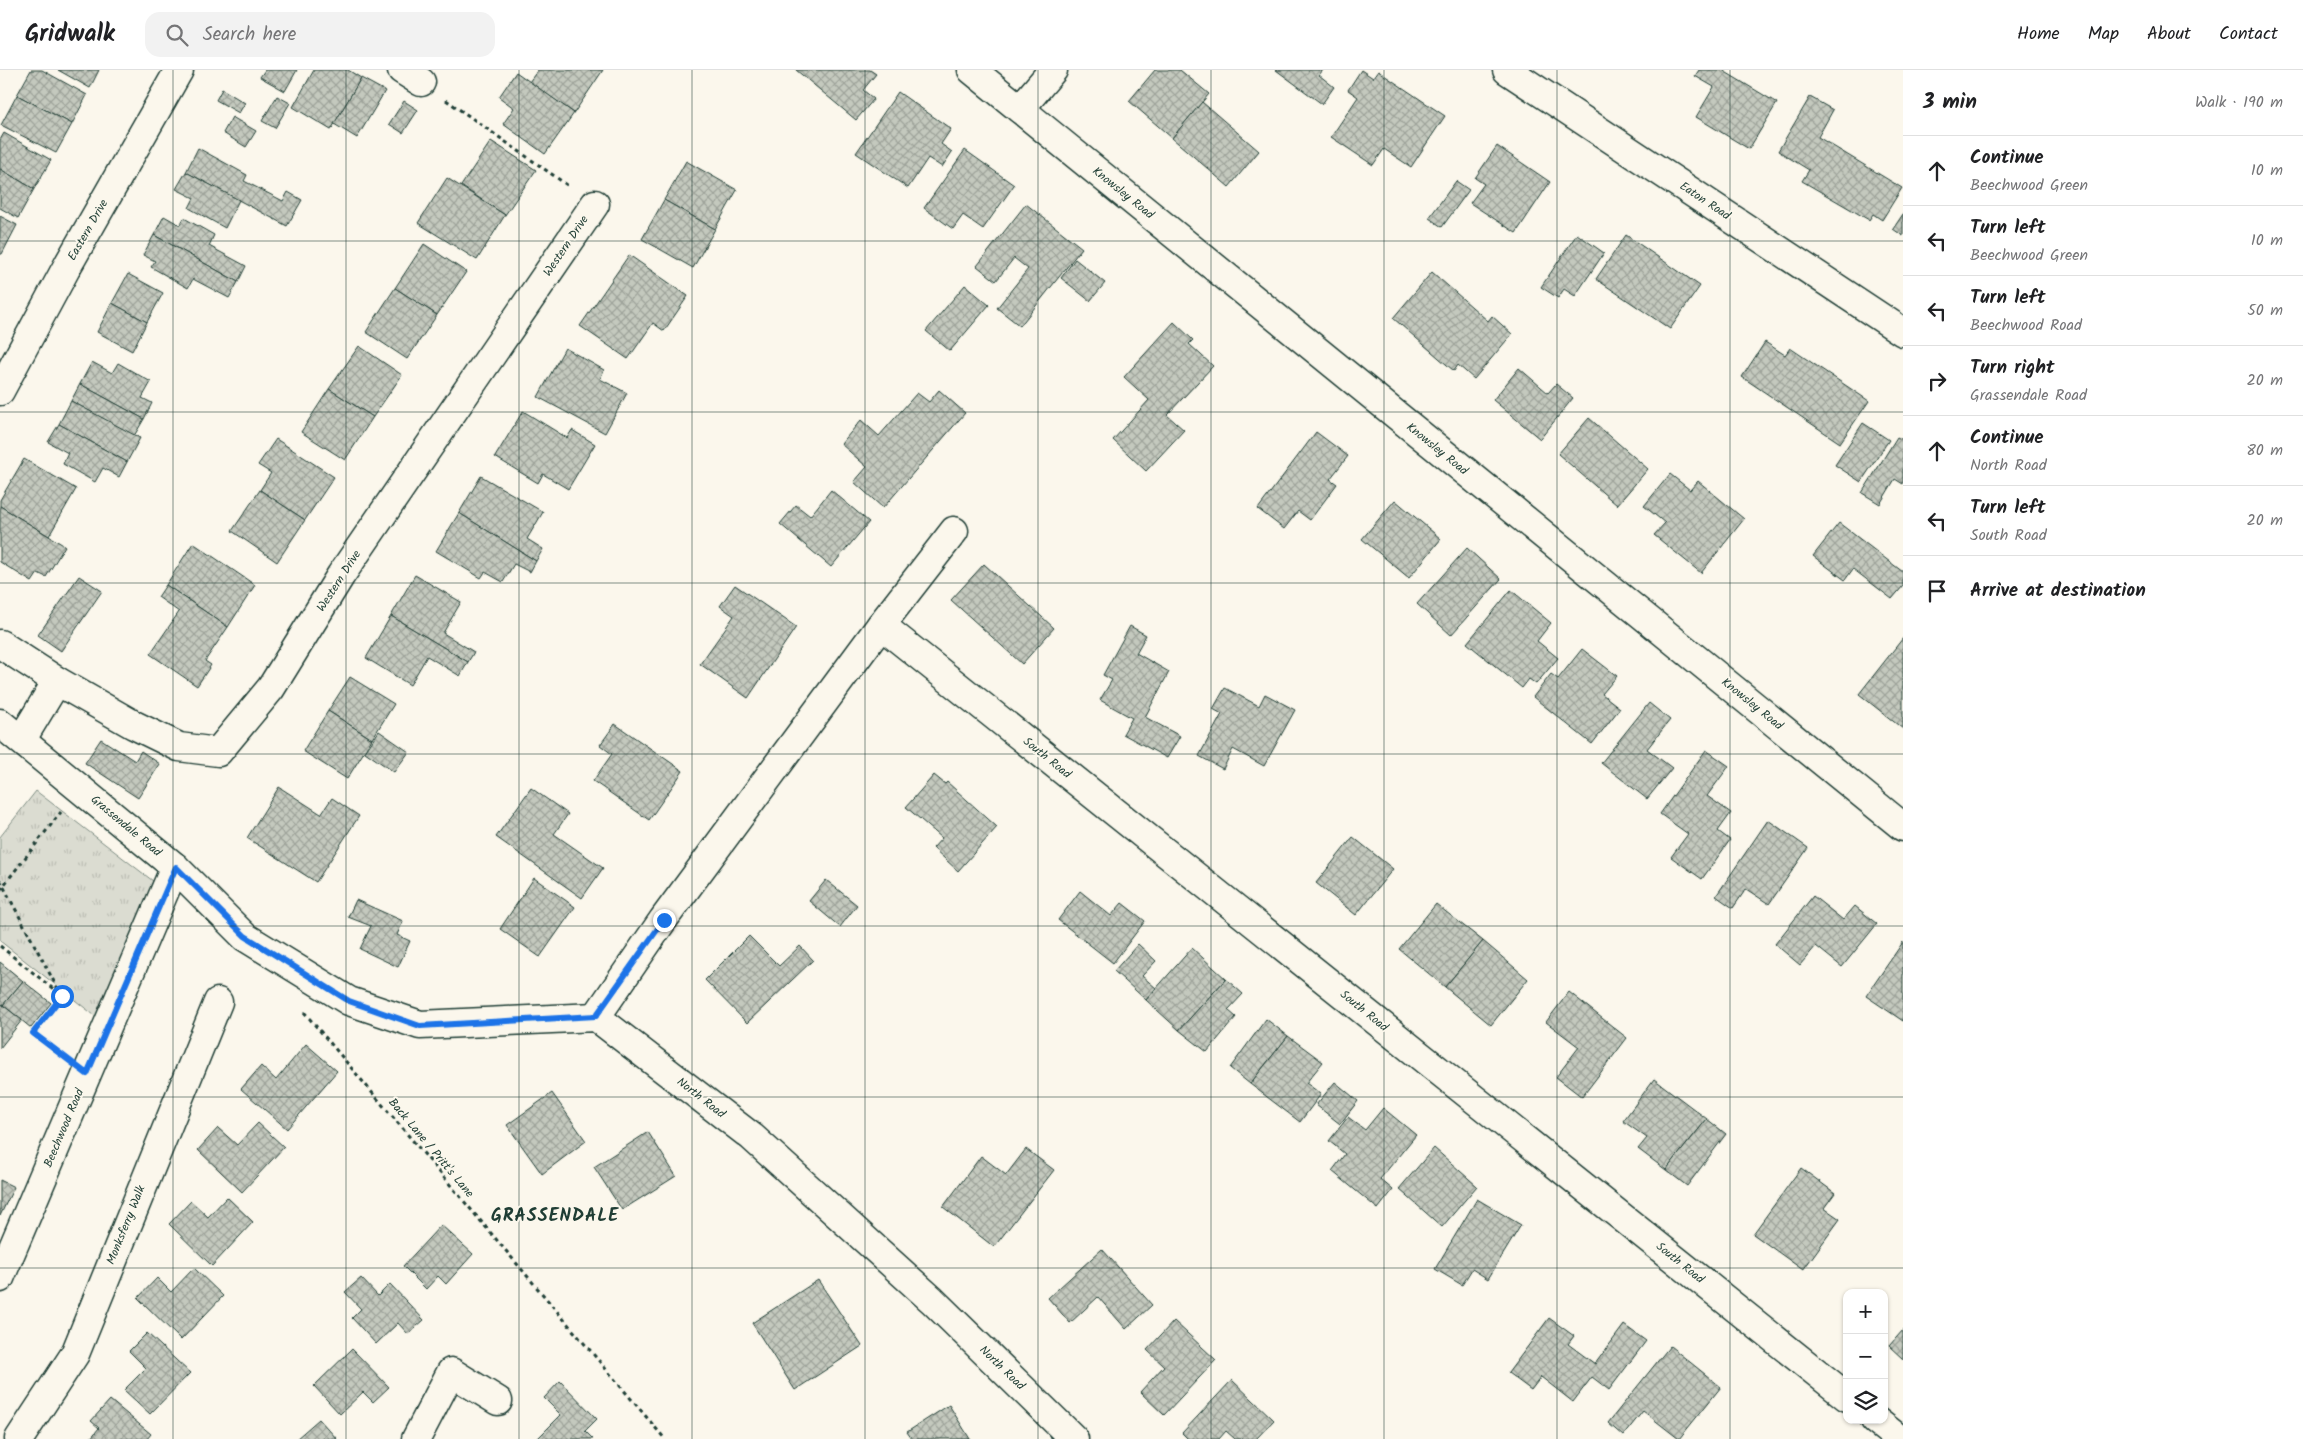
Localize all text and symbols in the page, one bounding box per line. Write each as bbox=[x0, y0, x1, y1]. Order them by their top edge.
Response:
search box bbox=[145, 12, 495, 57]
text: Gridwalk bbox=[25, 15, 115, 54]
text: Search here bbox=[203, 20, 296, 50]
text: Home bbox=[2017, 20, 2060, 49]
text: Map bbox=[2088, 20, 2119, 49]
text: About bbox=[2147, 20, 2191, 49]
text: Contact bbox=[2219, 20, 2278, 49]
icon: search bbox=[163, 21, 191, 49]
text: 3 min bbox=[1923, 86, 1977, 119]
text: Walk · 190 m bbox=[2195, 90, 2283, 115]
text: Continue bbox=[1970, 143, 2043, 173]
icon: ahead bbox=[1923, 157, 1951, 185]
text: 10 m bbox=[2251, 158, 2283, 183]
street label: Knowsley Road bbox=[1088, 162, 1159, 225]
text: Beechwood Green bbox=[1970, 173, 2088, 198]
street label: Eaton Road bbox=[1676, 177, 1735, 226]
street label: Eastern Drive bbox=[63, 195, 114, 264]
street label: Western Drive bbox=[539, 211, 594, 280]
text: Turn left bbox=[1970, 213, 2045, 243]
icon: left bbox=[1923, 227, 1951, 255]
text: 10 m bbox=[2251, 228, 2283, 253]
text: Beechwood Green bbox=[1970, 243, 2088, 268]
text: Turn left bbox=[1970, 283, 2045, 313]
icon: left bbox=[1923, 297, 1951, 325]
text: 50 m bbox=[2247, 298, 2283, 323]
text: Beechwood Road bbox=[1970, 313, 2082, 338]
text: Turn right bbox=[1970, 353, 2055, 383]
icon: right bbox=[1923, 367, 1951, 395]
text: 20 m bbox=[2247, 368, 2283, 393]
text: Grassendale Road bbox=[1970, 383, 2087, 408]
street label: Knowsley Road bbox=[1402, 418, 1473, 481]
text: Continue bbox=[1970, 423, 2043, 453]
icon: ahead bbox=[1923, 437, 1951, 465]
text: 80 m bbox=[2246, 438, 2283, 463]
text: North Road bbox=[1970, 453, 2047, 478]
text: Turn left bbox=[1970, 493, 2045, 523]
icon: left bbox=[1923, 507, 1951, 535]
text: 20 m bbox=[2247, 508, 2283, 533]
text: South Road bbox=[1970, 523, 2047, 548]
street label: Western Drive bbox=[312, 546, 366, 616]
text: Arrive at destination bbox=[1970, 576, 2146, 606]
icon: arrive bbox=[1923, 577, 1951, 605]
street label: Knowsley Road bbox=[1717, 673, 1788, 736]
street label: South Road bbox=[1019, 733, 1076, 784]
street label: Grassendale Road bbox=[86, 791, 167, 862]
route end bbox=[653, 909, 676, 932]
route start bbox=[51, 985, 74, 1008]
street label: South Road bbox=[1336, 986, 1393, 1037]
street label: North Road bbox=[673, 1073, 730, 1124]
street label: Beechwood Road bbox=[39, 1085, 90, 1170]
street label: Back Lane / Pritt's Lane bbox=[383, 1094, 479, 1203]
street label: Monksferry Walk bbox=[101, 1182, 151, 1267]
district label: GRASSENDALE bbox=[491, 1202, 619, 1231]
street label: South Road bbox=[1652, 1238, 1709, 1289]
map controls bbox=[1843, 1289, 1888, 1424]
button: + bbox=[1843, 1289, 1888, 1334]
button: − bbox=[1843, 1334, 1888, 1379]
street label: North Road bbox=[975, 1341, 1030, 1395]
button: layers bbox=[1843, 1379, 1888, 1424]

